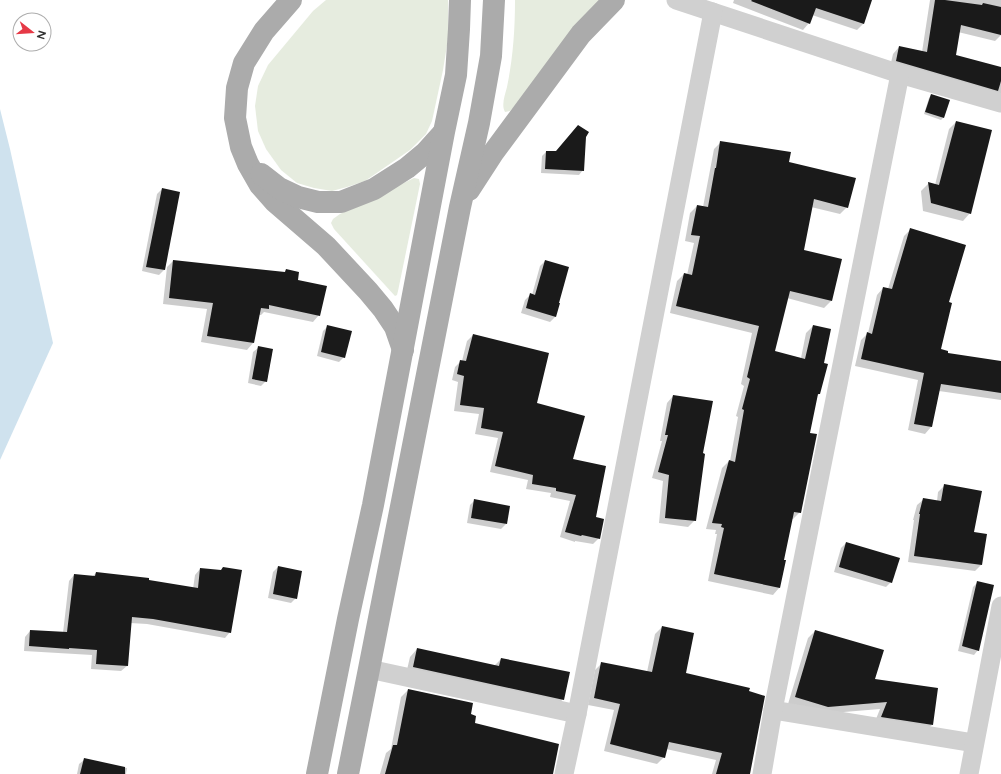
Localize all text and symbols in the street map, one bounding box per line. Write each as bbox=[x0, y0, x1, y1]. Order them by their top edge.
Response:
north arrow bbox=[12, 12, 52, 52]
text: N bbox=[34, 29, 49, 41]

